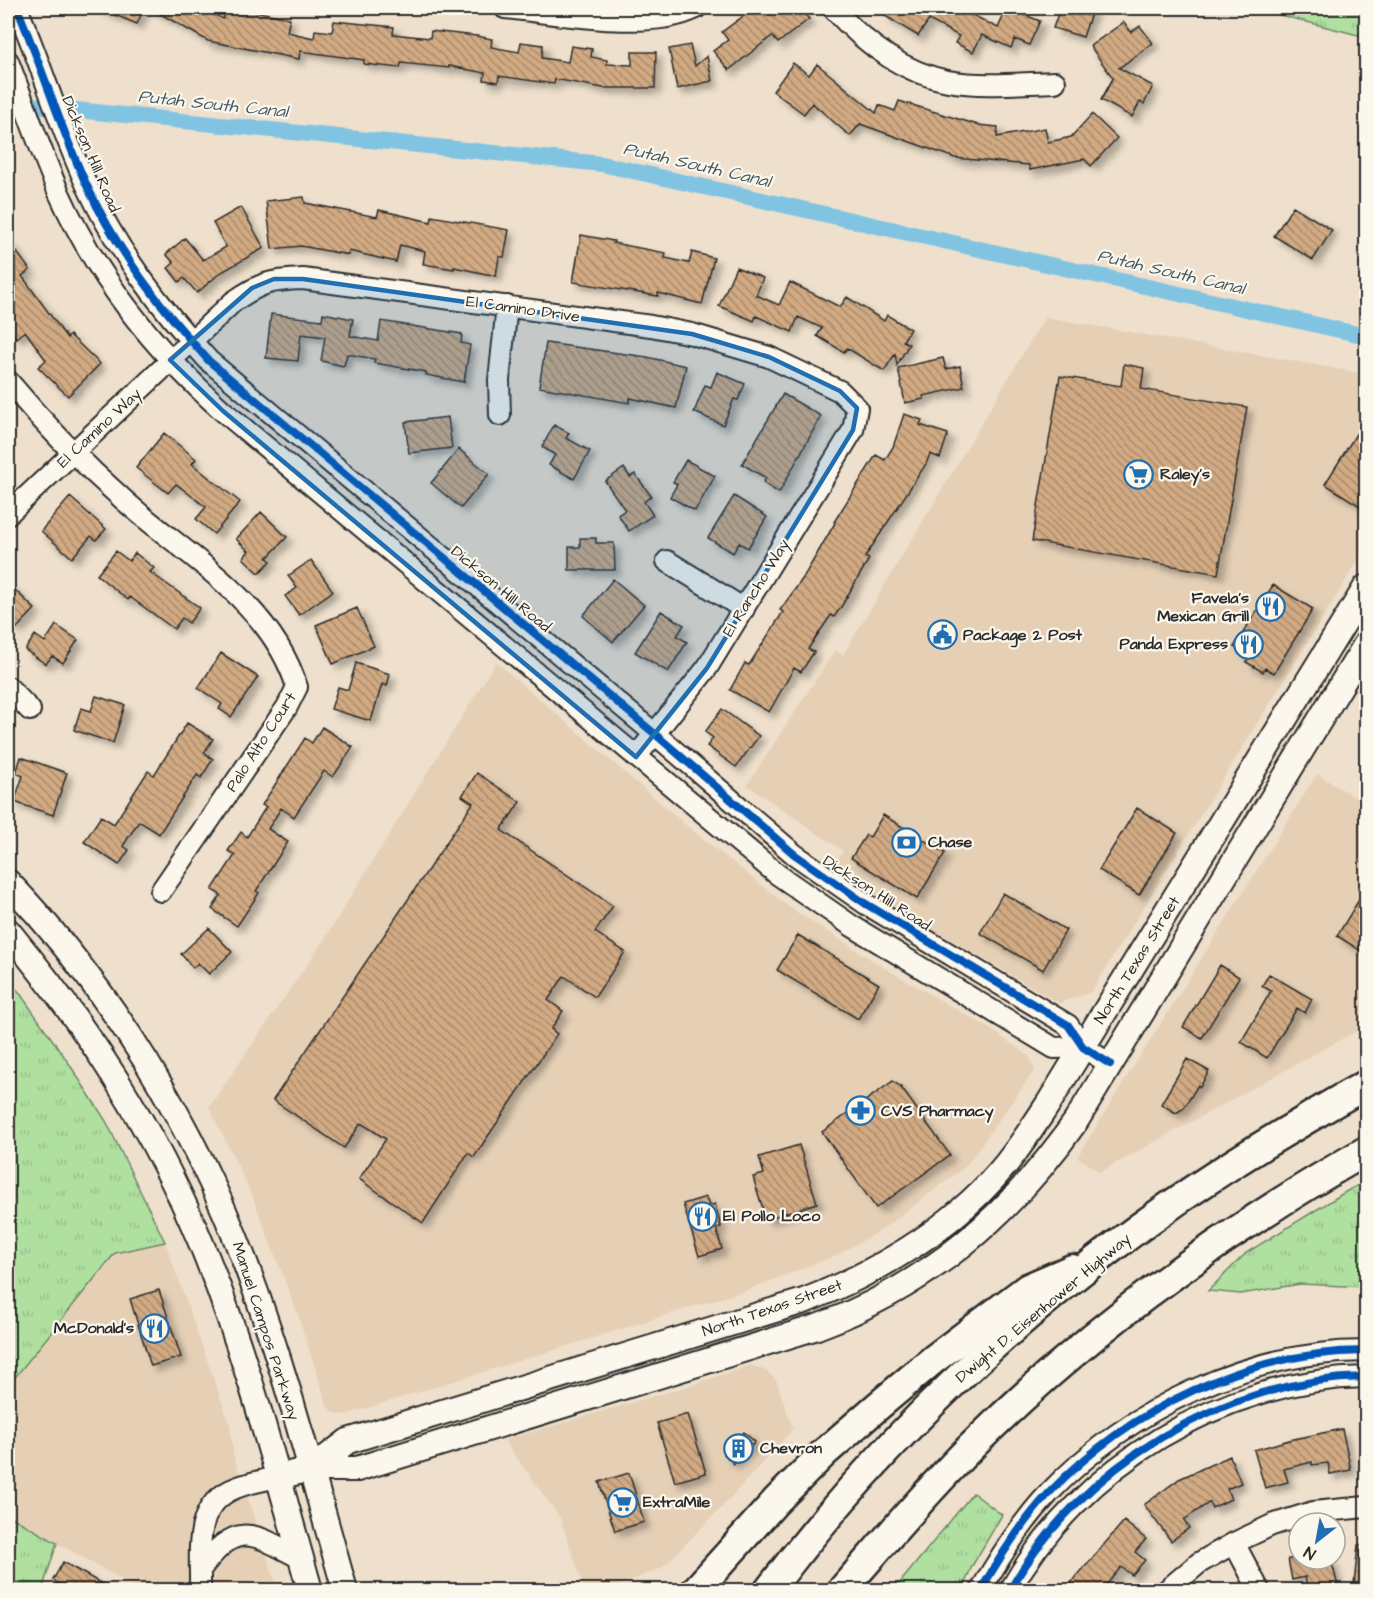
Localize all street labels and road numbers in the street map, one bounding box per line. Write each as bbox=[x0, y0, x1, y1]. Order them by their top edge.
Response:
street label: Dickson Hill Road bbox=[57, 92, 125, 216]
street label: El Camino Drive bbox=[465, 290, 582, 328]
street label: El Camino Way bbox=[52, 383, 147, 474]
street label: El Rancho Way bbox=[717, 535, 796, 642]
street label: Dickson Hill Road bbox=[446, 541, 556, 637]
street label: Palo Alto Court bbox=[221, 687, 302, 796]
street label: Dickson Hill Road bbox=[819, 850, 935, 936]
street label: North Texas Street bbox=[1089, 891, 1185, 1028]
street label: Dwight D. Eisenhower Highway bbox=[951, 1228, 1136, 1389]
street label: Manuel Campos Parkway bbox=[226, 1239, 305, 1423]
street label: North Texas Street bbox=[699, 1274, 845, 1342]

